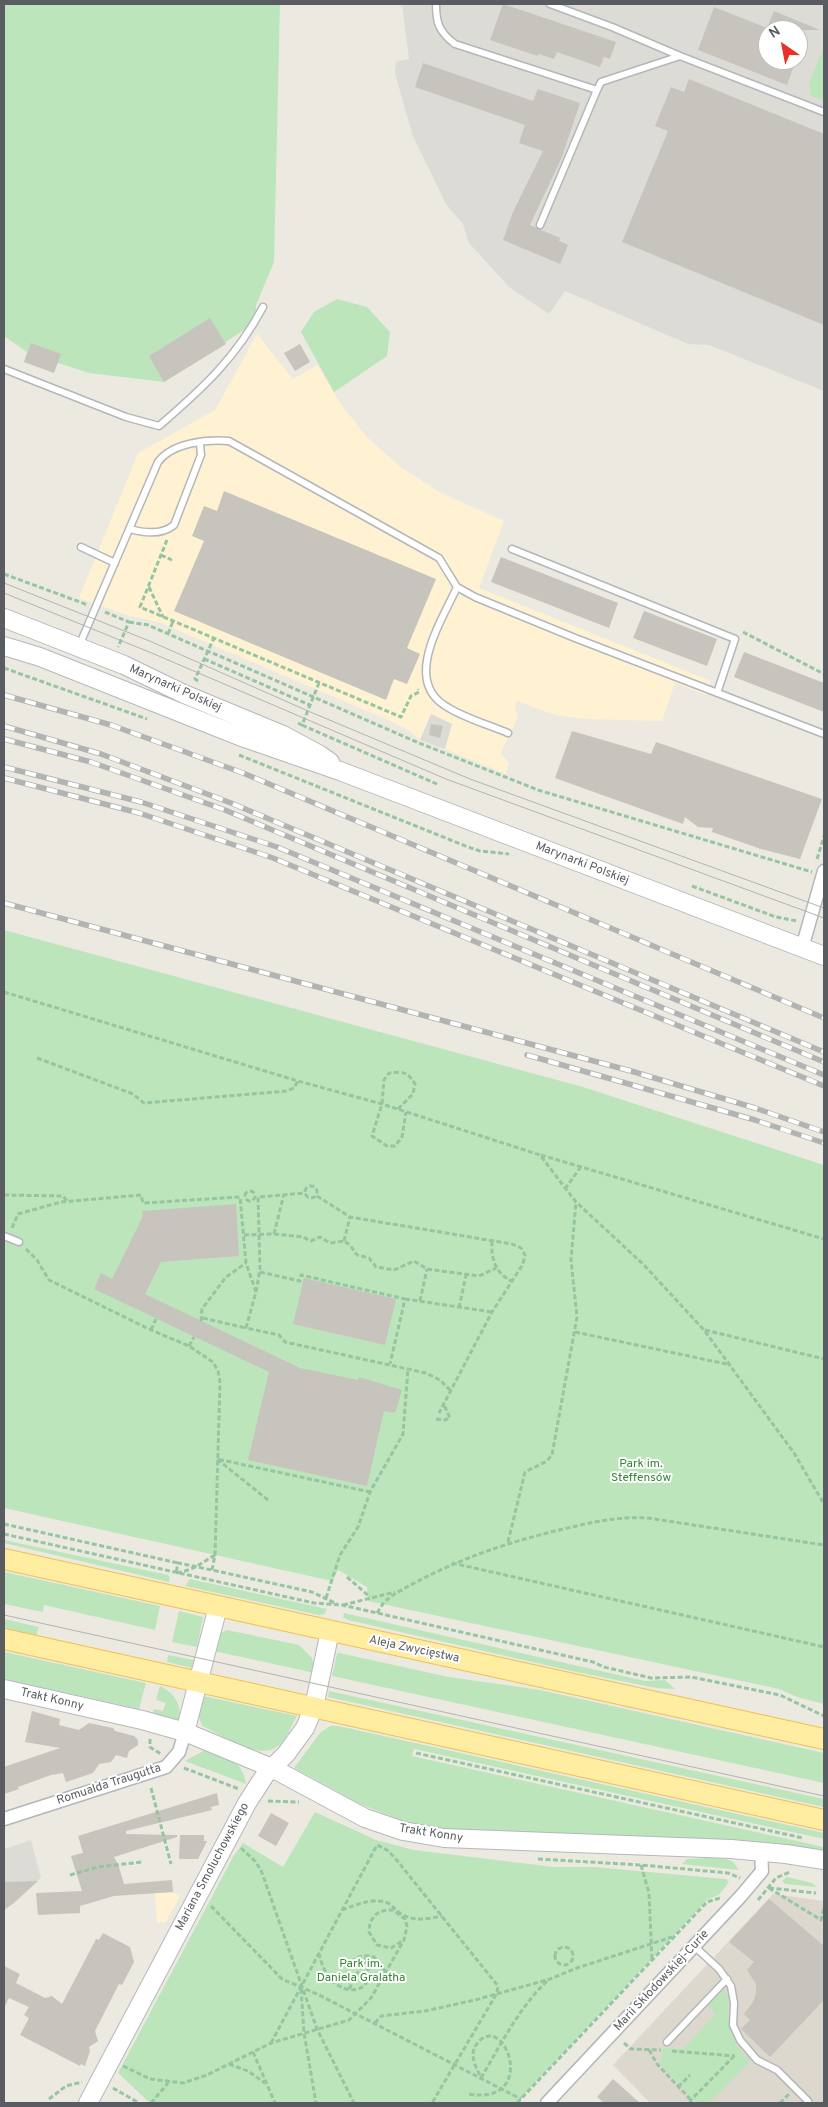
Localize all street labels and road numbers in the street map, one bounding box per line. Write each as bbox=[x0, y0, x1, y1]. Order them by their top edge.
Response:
street label: Marynarki Polskiej bbox=[127, 662, 223, 716]
street label: Marynarki Polskiej bbox=[533, 840, 631, 888]
street label: Aleja Zwycięstwa bbox=[368, 1633, 460, 1667]
street label: Trakt Konny bbox=[19, 1686, 85, 1714]
street label: Romualda Traugutta bbox=[55, 1761, 163, 1809]
street label: Mariana Smoluchowskiego bbox=[173, 1800, 253, 1934]
street label: Trakt Konny bbox=[398, 1822, 464, 1846]
street label: Marii Skłodowskiej-Curie bbox=[611, 1928, 713, 2034]

